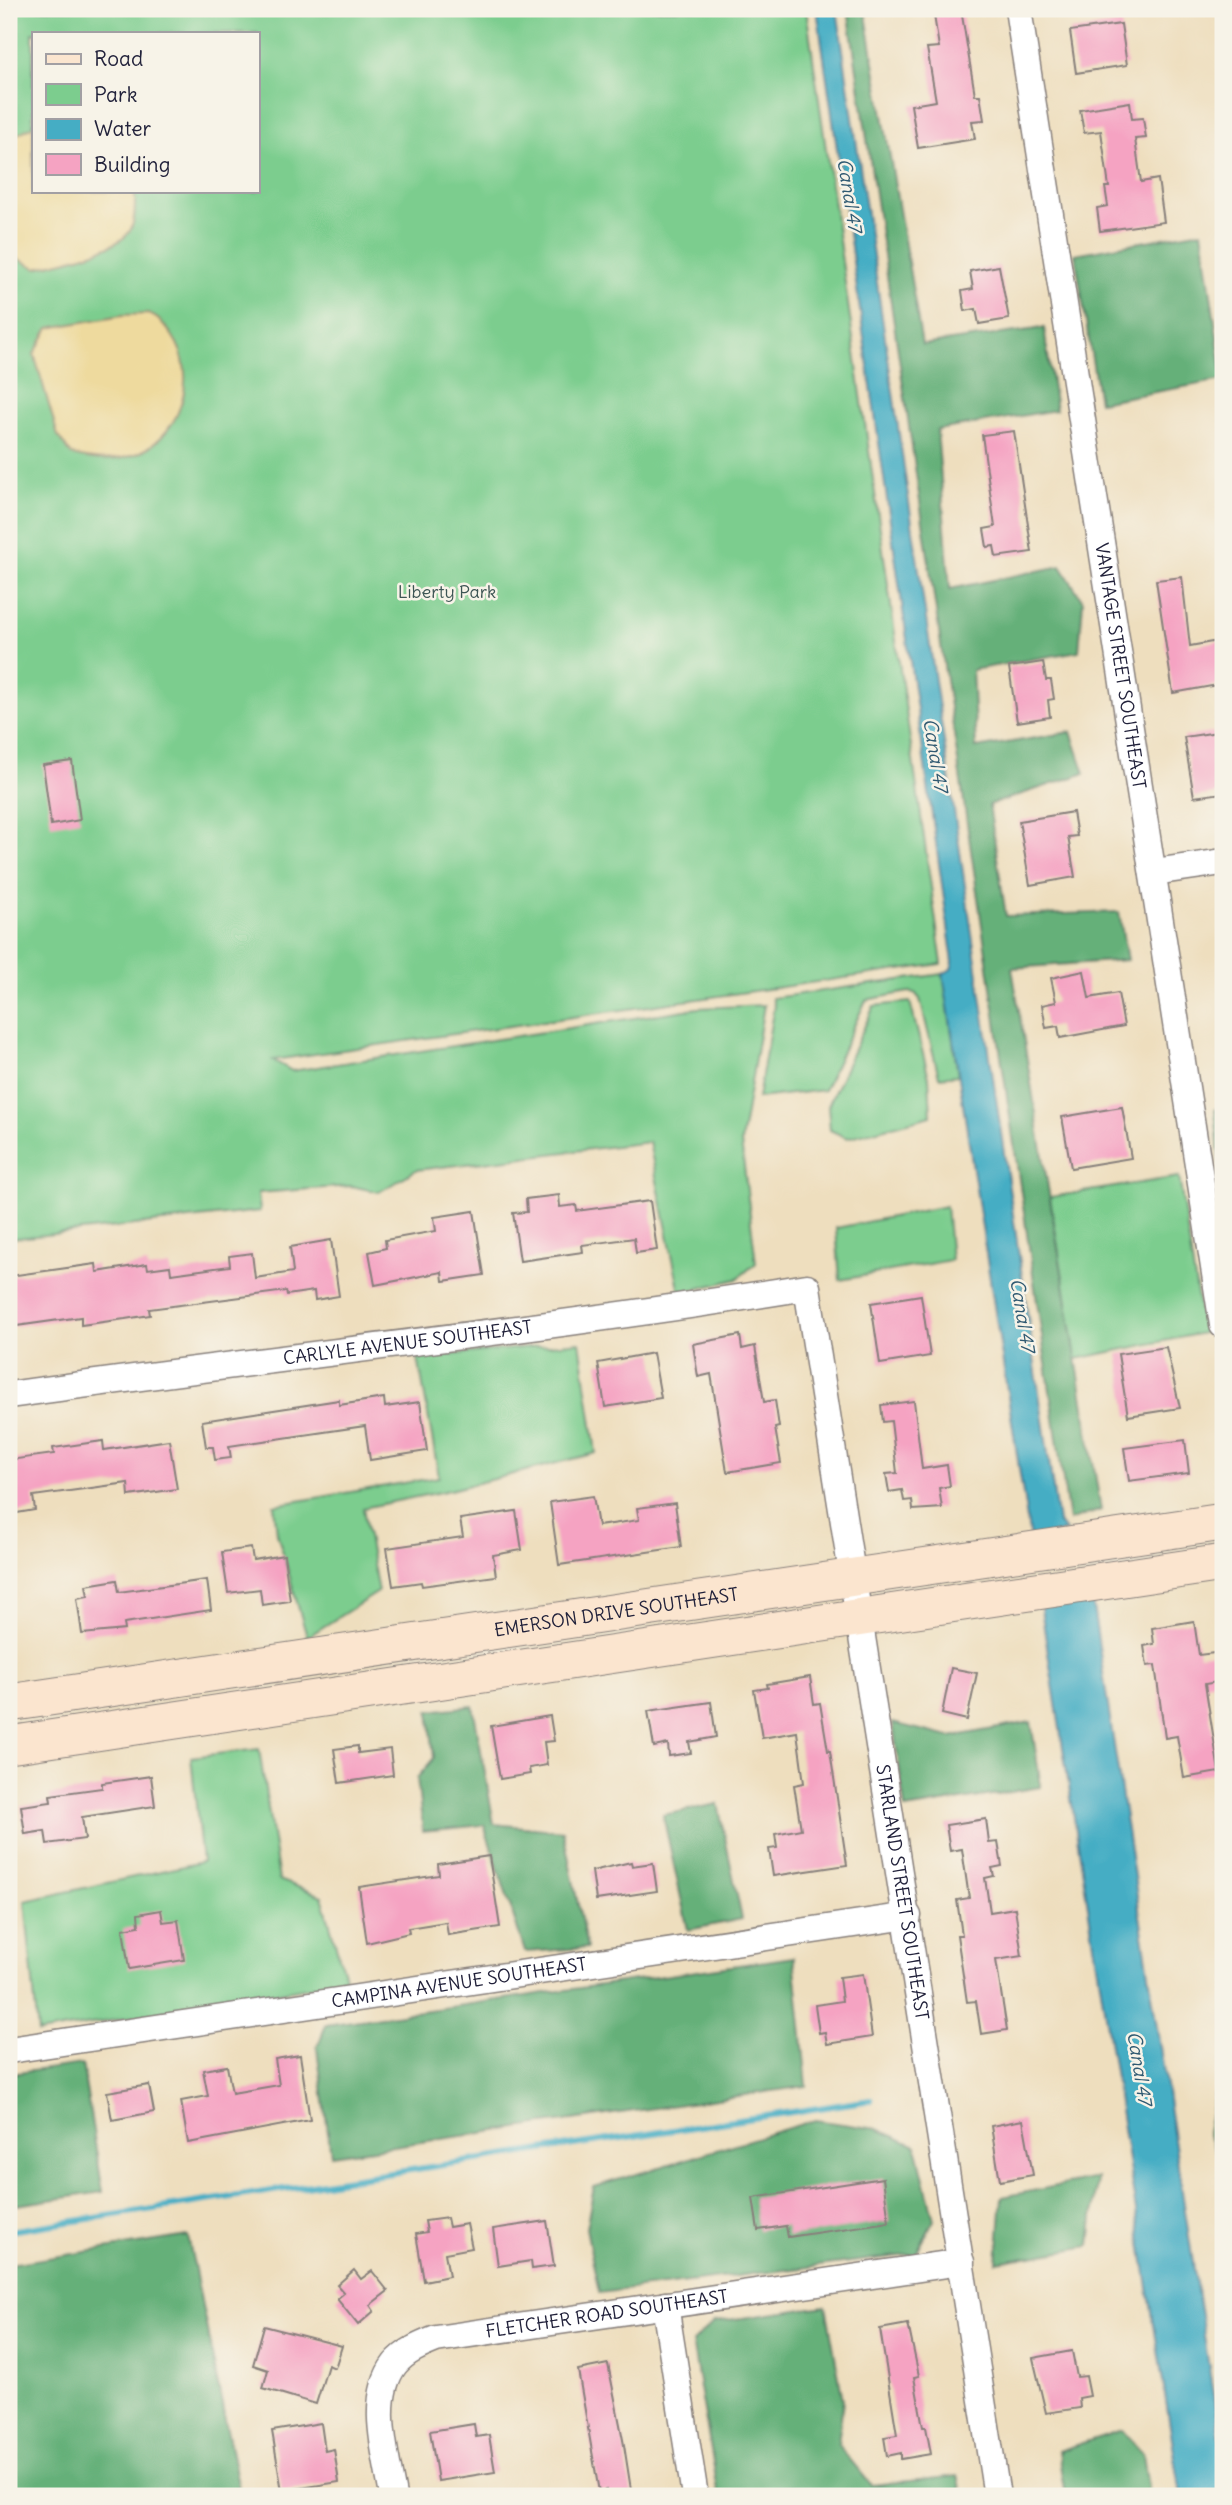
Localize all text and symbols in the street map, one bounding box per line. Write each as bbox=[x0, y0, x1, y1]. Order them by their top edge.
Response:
legend bbox=[32, 32, 259, 192]
text: Road bbox=[94, 45, 143, 72]
text: Park bbox=[94, 81, 137, 108]
text: Water bbox=[94, 115, 152, 142]
text: Building bbox=[94, 151, 170, 178]
water label: Canal 47 bbox=[832, 157, 868, 237]
street label: VANTAGE STREET SOUTHEAST bbox=[1090, 541, 1151, 791]
park label: Liberty Park bbox=[398, 580, 496, 603]
water label: Canal 47 bbox=[918, 717, 954, 797]
water label: Canal 47 bbox=[1005, 1277, 1041, 1357]
street label: CARLYLE AVENUE SOUTHEAST bbox=[282, 1315, 533, 1370]
street label: EMERSON DRIVE SOUTHEAST bbox=[493, 1582, 740, 1642]
street label: STARLAND STREET SOUTHEAST bbox=[871, 1763, 934, 2022]
street label: CAMPINA AVENUE SOUTHEAST bbox=[330, 1952, 588, 2013]
water label: Canal 47 bbox=[1122, 2030, 1158, 2110]
street label: FLETCHER ROAD SOUTHEAST bbox=[484, 2284, 729, 2343]

